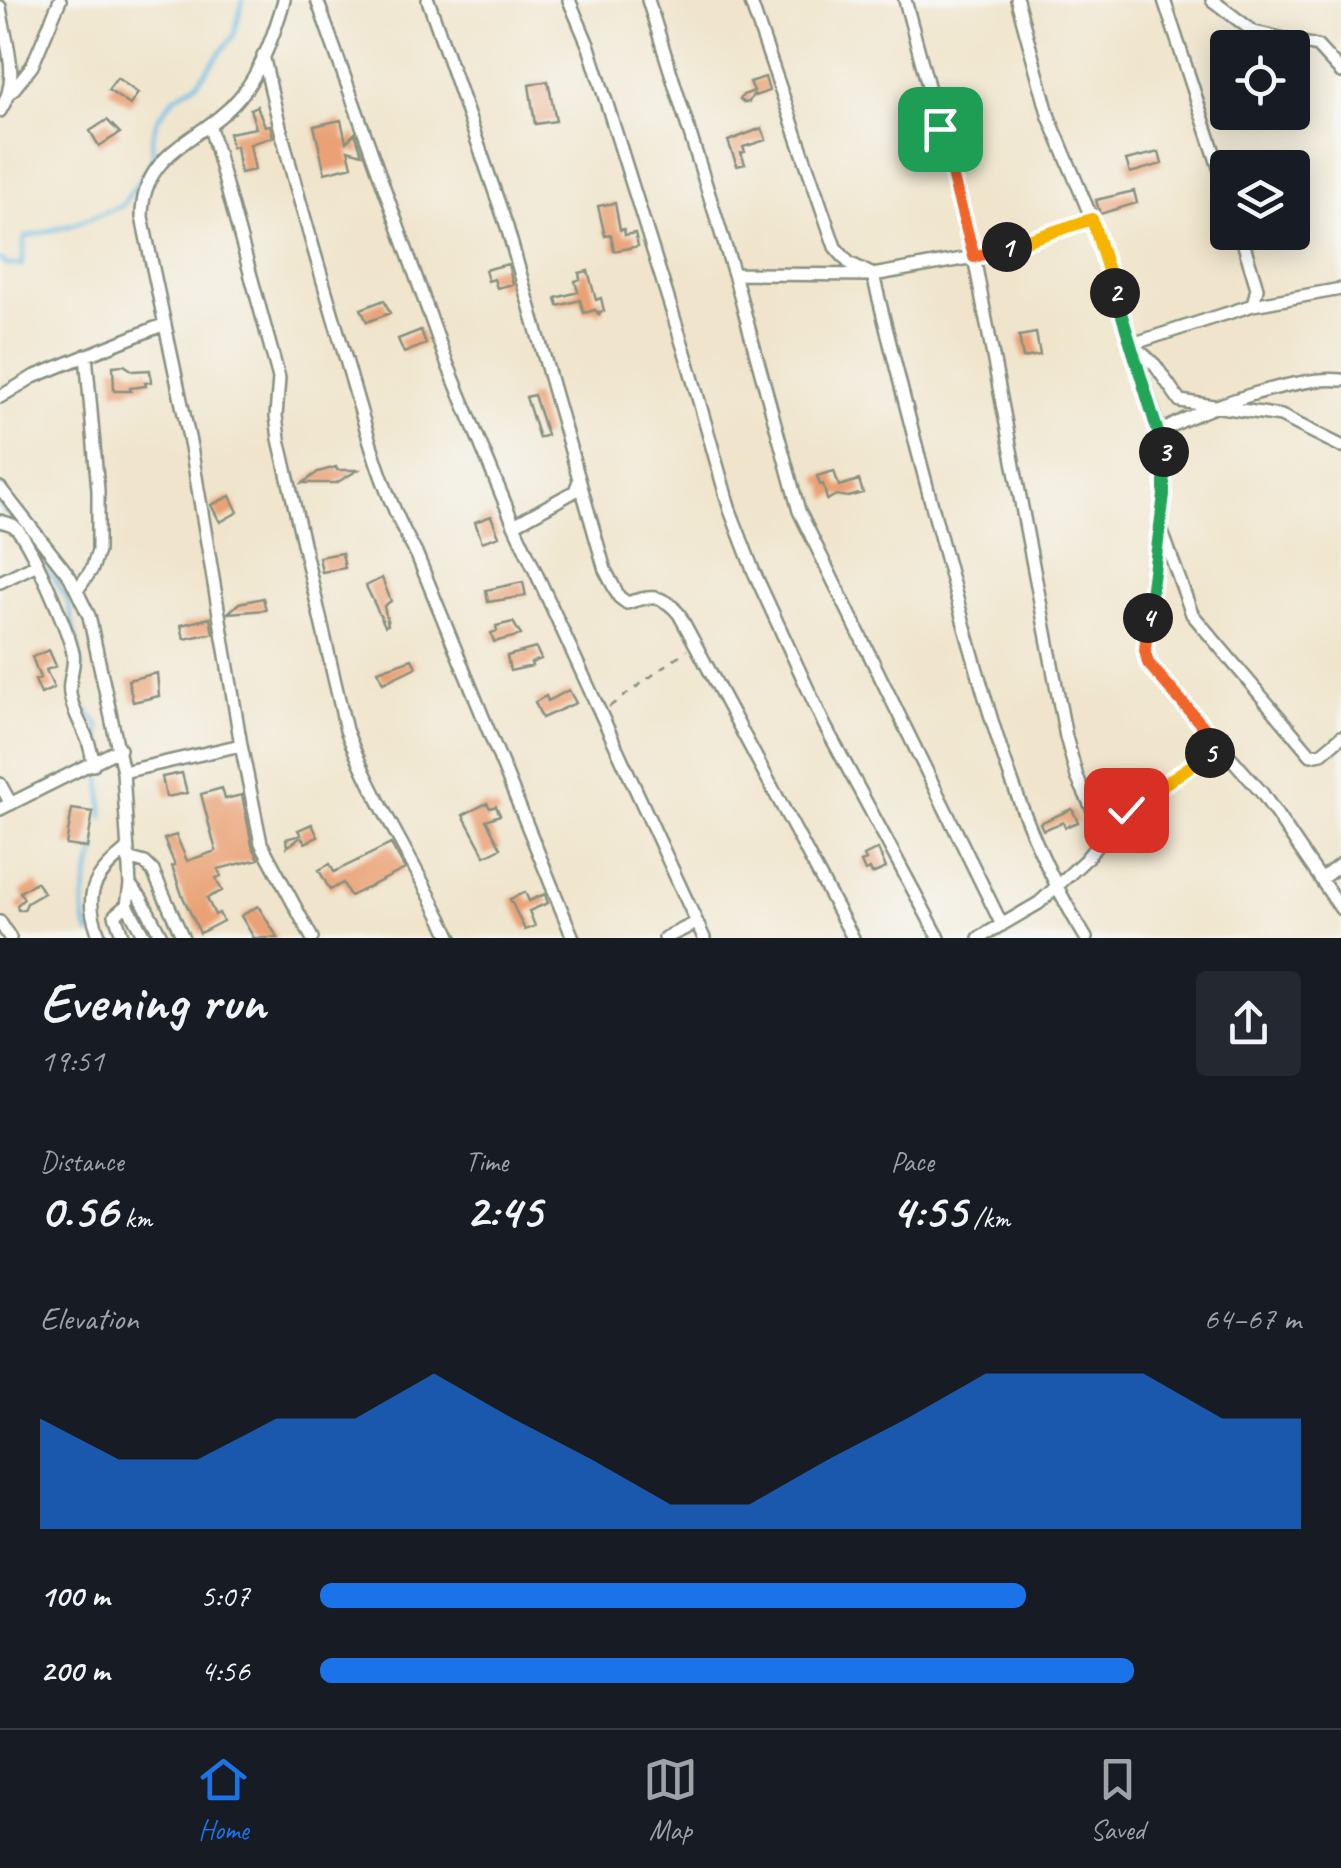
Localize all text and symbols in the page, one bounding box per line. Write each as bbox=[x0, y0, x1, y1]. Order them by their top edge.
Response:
map controls bbox=[1210, 30, 1310, 250]
button: locate bbox=[1210, 30, 1310, 130]
pin bbox=[898, 87, 983, 172]
icon: arrive bbox=[913, 102, 968, 157]
button: layers bbox=[1210, 150, 1310, 250]
pin: 1 bbox=[982, 222, 1032, 272]
text: 1 bbox=[1001, 229, 1013, 264]
pin: 2 bbox=[1090, 268, 1140, 318]
text: 2 bbox=[1109, 275, 1121, 310]
pin: 3 bbox=[1139, 427, 1189, 477]
text: 3 bbox=[1158, 434, 1170, 469]
pin: 4 bbox=[1123, 593, 1173, 643]
text: 4 bbox=[1142, 600, 1154, 635]
pin: 5 bbox=[1185, 728, 1235, 778]
text: 5 bbox=[1204, 735, 1216, 770]
pin bbox=[1084, 768, 1169, 853]
icon: check bbox=[1099, 783, 1154, 838]
text: Evening run bbox=[40, 967, 265, 1037]
button: share bbox=[1196, 971, 1301, 1076]
text: 19:51 bbox=[40, 1040, 104, 1081]
text: Distance bbox=[40, 1144, 124, 1179]
text: Time bbox=[465, 1144, 508, 1179]
text: Pace bbox=[891, 1144, 934, 1179]
text: 0.56 bbox=[40, 1179, 118, 1242]
text: 2:45 bbox=[465, 1179, 542, 1242]
text: 4:55 bbox=[891, 1179, 966, 1242]
text: km bbox=[118, 1200, 152, 1235]
text: /km bbox=[966, 1200, 1010, 1235]
text: Elevation bbox=[40, 1298, 138, 1339]
text: 64–67 m bbox=[1203, 1298, 1301, 1339]
text: 100 m bbox=[40, 1575, 109, 1616]
text: 5:07 bbox=[200, 1575, 250, 1616]
text: 200 m bbox=[40, 1650, 109, 1691]
text: 4:56 bbox=[200, 1650, 250, 1691]
tab: Home bbox=[196, 1752, 251, 1847]
tab: Map bbox=[643, 1752, 698, 1847]
tab: Saved bbox=[1090, 1752, 1145, 1847]

